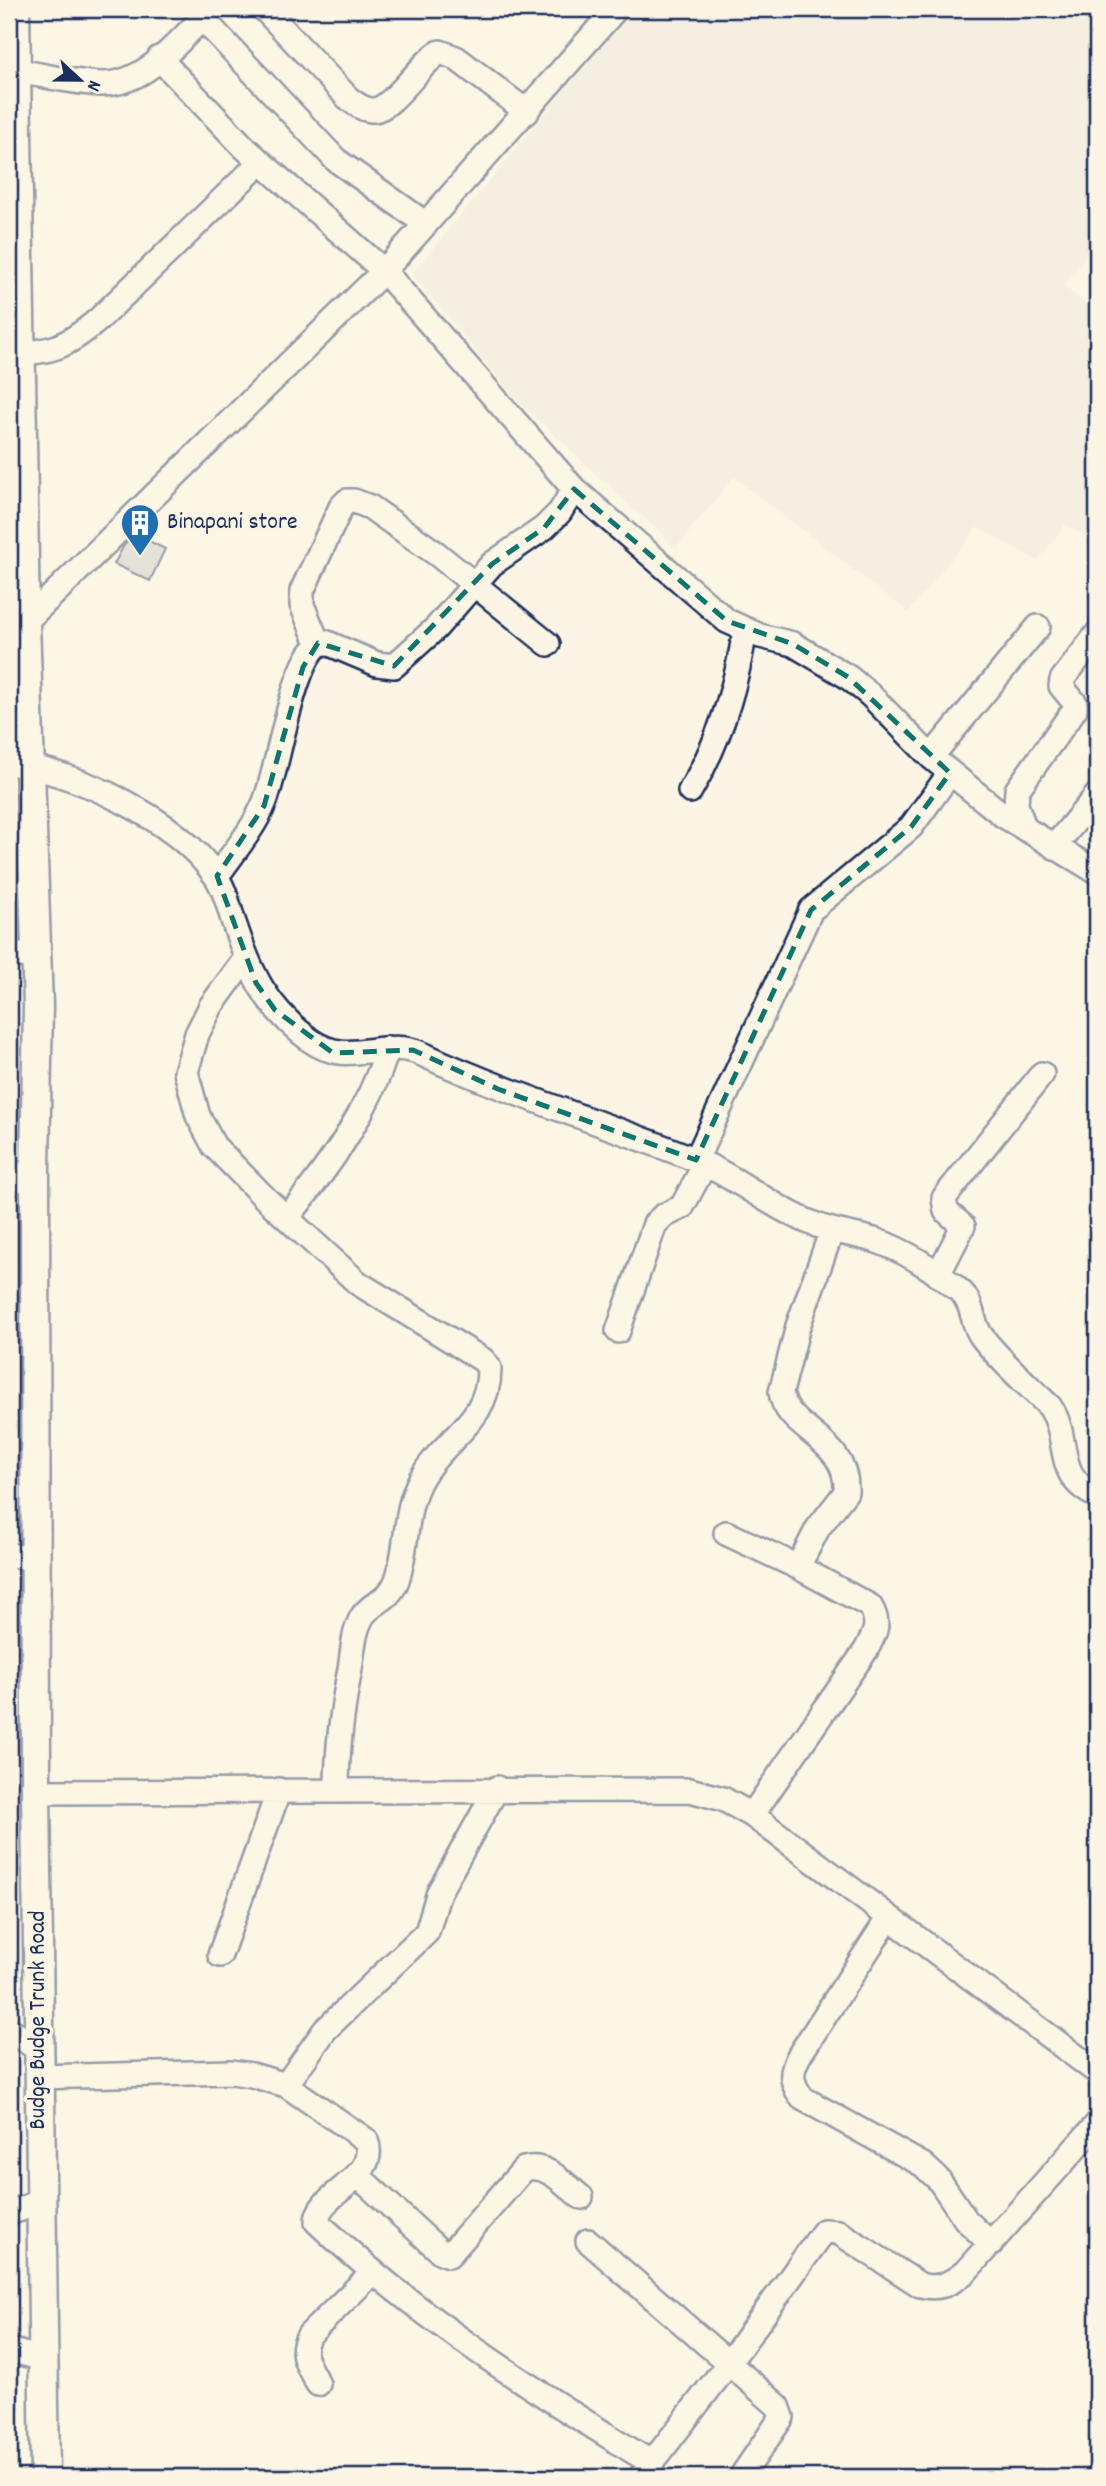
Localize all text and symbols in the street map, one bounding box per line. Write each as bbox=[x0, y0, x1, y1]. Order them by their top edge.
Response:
north arrow bbox=[46, 46, 116, 116]
text: N bbox=[78, 76, 107, 94]
building icon: Binapani store bbox=[119, 502, 161, 557]
place label: Binapani store bbox=[167, 506, 298, 540]
street label: Budge Budge Trunk Road bbox=[22, 1910, 56, 2130]

